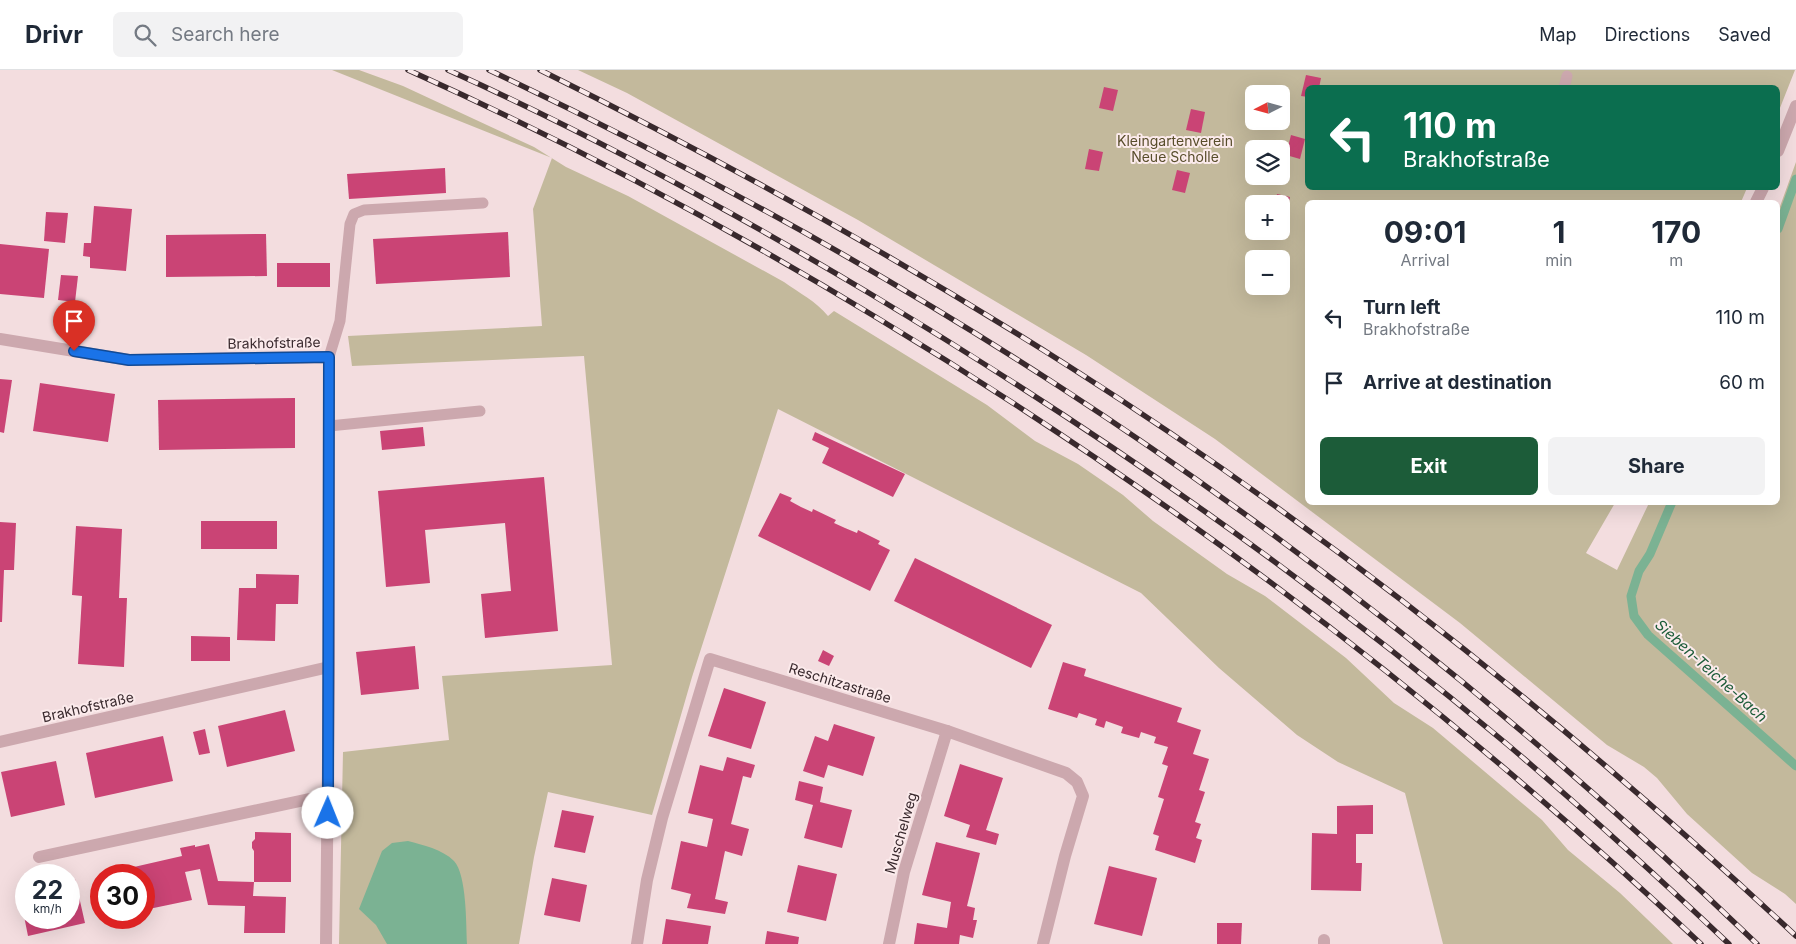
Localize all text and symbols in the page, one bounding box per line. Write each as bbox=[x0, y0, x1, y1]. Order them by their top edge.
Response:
search box bbox=[113, 12, 463, 57]
text: Drivr bbox=[25, 20, 83, 49]
icon: search bbox=[131, 21, 159, 49]
text: Search here bbox=[171, 23, 280, 46]
text: Map bbox=[1539, 24, 1577, 45]
text: Directions bbox=[1605, 24, 1690, 45]
text: Saved bbox=[1718, 24, 1771, 45]
north arrow bbox=[1245, 85, 1290, 130]
map controls bbox=[1245, 85, 1290, 295]
text: 110 m bbox=[1403, 104, 1497, 146]
icon: left bbox=[1320, 105, 1385, 170]
park label: Kleingartenverein Neue Scholle bbox=[1117, 132, 1233, 165]
button: layers bbox=[1245, 140, 1290, 185]
text: Brakhofstraße bbox=[1403, 146, 1550, 172]
button: + bbox=[1245, 195, 1290, 240]
text: 09:01 bbox=[1384, 214, 1467, 250]
text: 1 bbox=[1552, 214, 1565, 250]
text: 170 bbox=[1651, 214, 1701, 250]
button: − bbox=[1245, 250, 1290, 295]
text: Arrival bbox=[1400, 250, 1450, 270]
text: min bbox=[1545, 250, 1573, 270]
text: m bbox=[1669, 250, 1683, 270]
text: Turn left bbox=[1363, 296, 1441, 319]
pin bbox=[53, 300, 95, 351]
icon: left bbox=[1320, 304, 1348, 332]
text: 110 m bbox=[1716, 306, 1765, 329]
icon: arrive bbox=[60, 307, 88, 335]
text: Brakhofstraße bbox=[1363, 319, 1470, 339]
street label: Brakhofstraße bbox=[227, 333, 321, 352]
icon: arrive bbox=[1320, 369, 1348, 397]
text: Arrive at destination bbox=[1363, 371, 1552, 394]
text: 60 m bbox=[1719, 371, 1765, 394]
button: Exit bbox=[1320, 437, 1538, 495]
button: Share bbox=[1548, 437, 1765, 495]
water label: Sieben-Teiche-Bach bbox=[1651, 615, 1772, 726]
street label: Reschitzastraße bbox=[787, 659, 893, 706]
street label: Brakhofstraße bbox=[40, 688, 135, 725]
position arrow bbox=[301, 786, 353, 838]
street label: Muschelweg bbox=[881, 790, 920, 876]
speed limit sign: 30 bbox=[90, 864, 155, 929]
text: 22 bbox=[32, 875, 63, 905]
text: km/h bbox=[33, 901, 62, 916]

